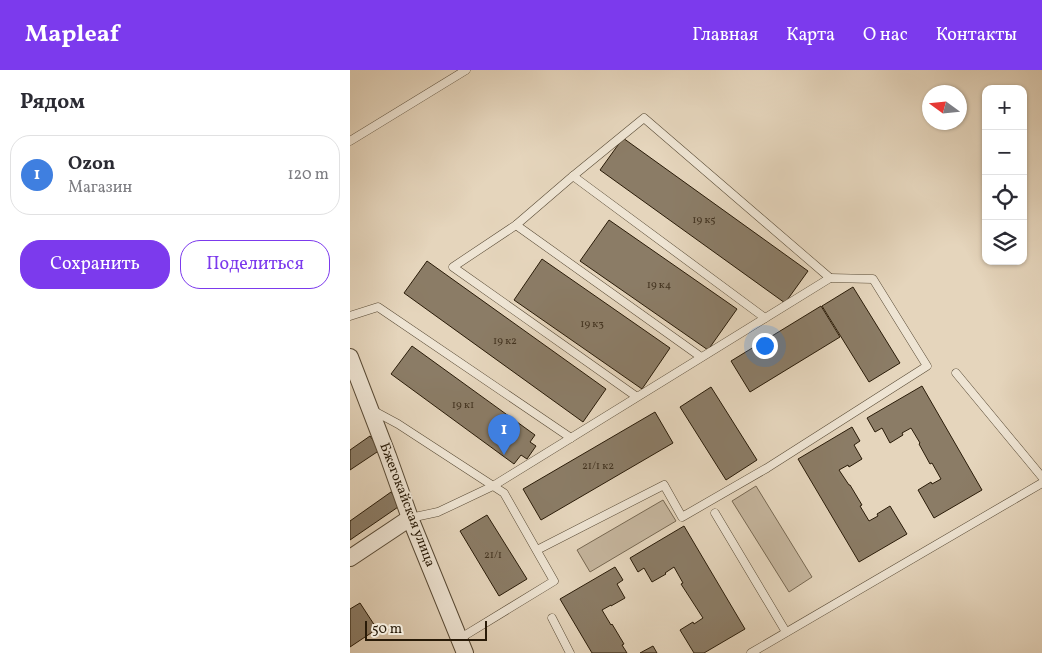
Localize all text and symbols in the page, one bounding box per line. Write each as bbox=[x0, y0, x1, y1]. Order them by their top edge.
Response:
text: Mapleaf bbox=[25, 18, 119, 52]
text: Главная bbox=[692, 23, 758, 48]
text: Карта bbox=[786, 23, 835, 48]
text: О нас bbox=[863, 23, 908, 48]
text: Контакты bbox=[936, 23, 1017, 48]
north arrow bbox=[922, 85, 967, 130]
map controls bbox=[982, 85, 1027, 265]
button: + bbox=[982, 85, 1027, 130]
text: Рядом bbox=[20, 88, 85, 117]
button: − bbox=[982, 130, 1027, 175]
text: Ozon bbox=[68, 151, 115, 177]
text: 1 bbox=[34, 164, 40, 186]
text: 120 m bbox=[287, 164, 329, 186]
button: locate bbox=[982, 175, 1027, 220]
text: Магазин bbox=[68, 177, 132, 199]
house number: 19 к5 bbox=[692, 213, 716, 228]
button: layers bbox=[982, 220, 1027, 265]
button: Сохранить bbox=[20, 240, 170, 289]
button: Поделиться bbox=[180, 240, 330, 289]
house number: 19 к4 bbox=[647, 278, 672, 293]
house number: 19 к3 bbox=[580, 317, 604, 332]
your location bbox=[752, 333, 778, 359]
house number: 19 к2 bbox=[493, 334, 517, 349]
house number: 19 к1 bbox=[452, 398, 474, 413]
pin: 1 bbox=[488, 414, 520, 455]
street label: Бжегокайская улица bbox=[374, 440, 440, 570]
house number: 21/1 к2 bbox=[582, 459, 614, 474]
house number: 21/1 bbox=[484, 548, 502, 563]
scale bar bbox=[365, 618, 488, 641]
text: 50 m bbox=[372, 620, 402, 639]

